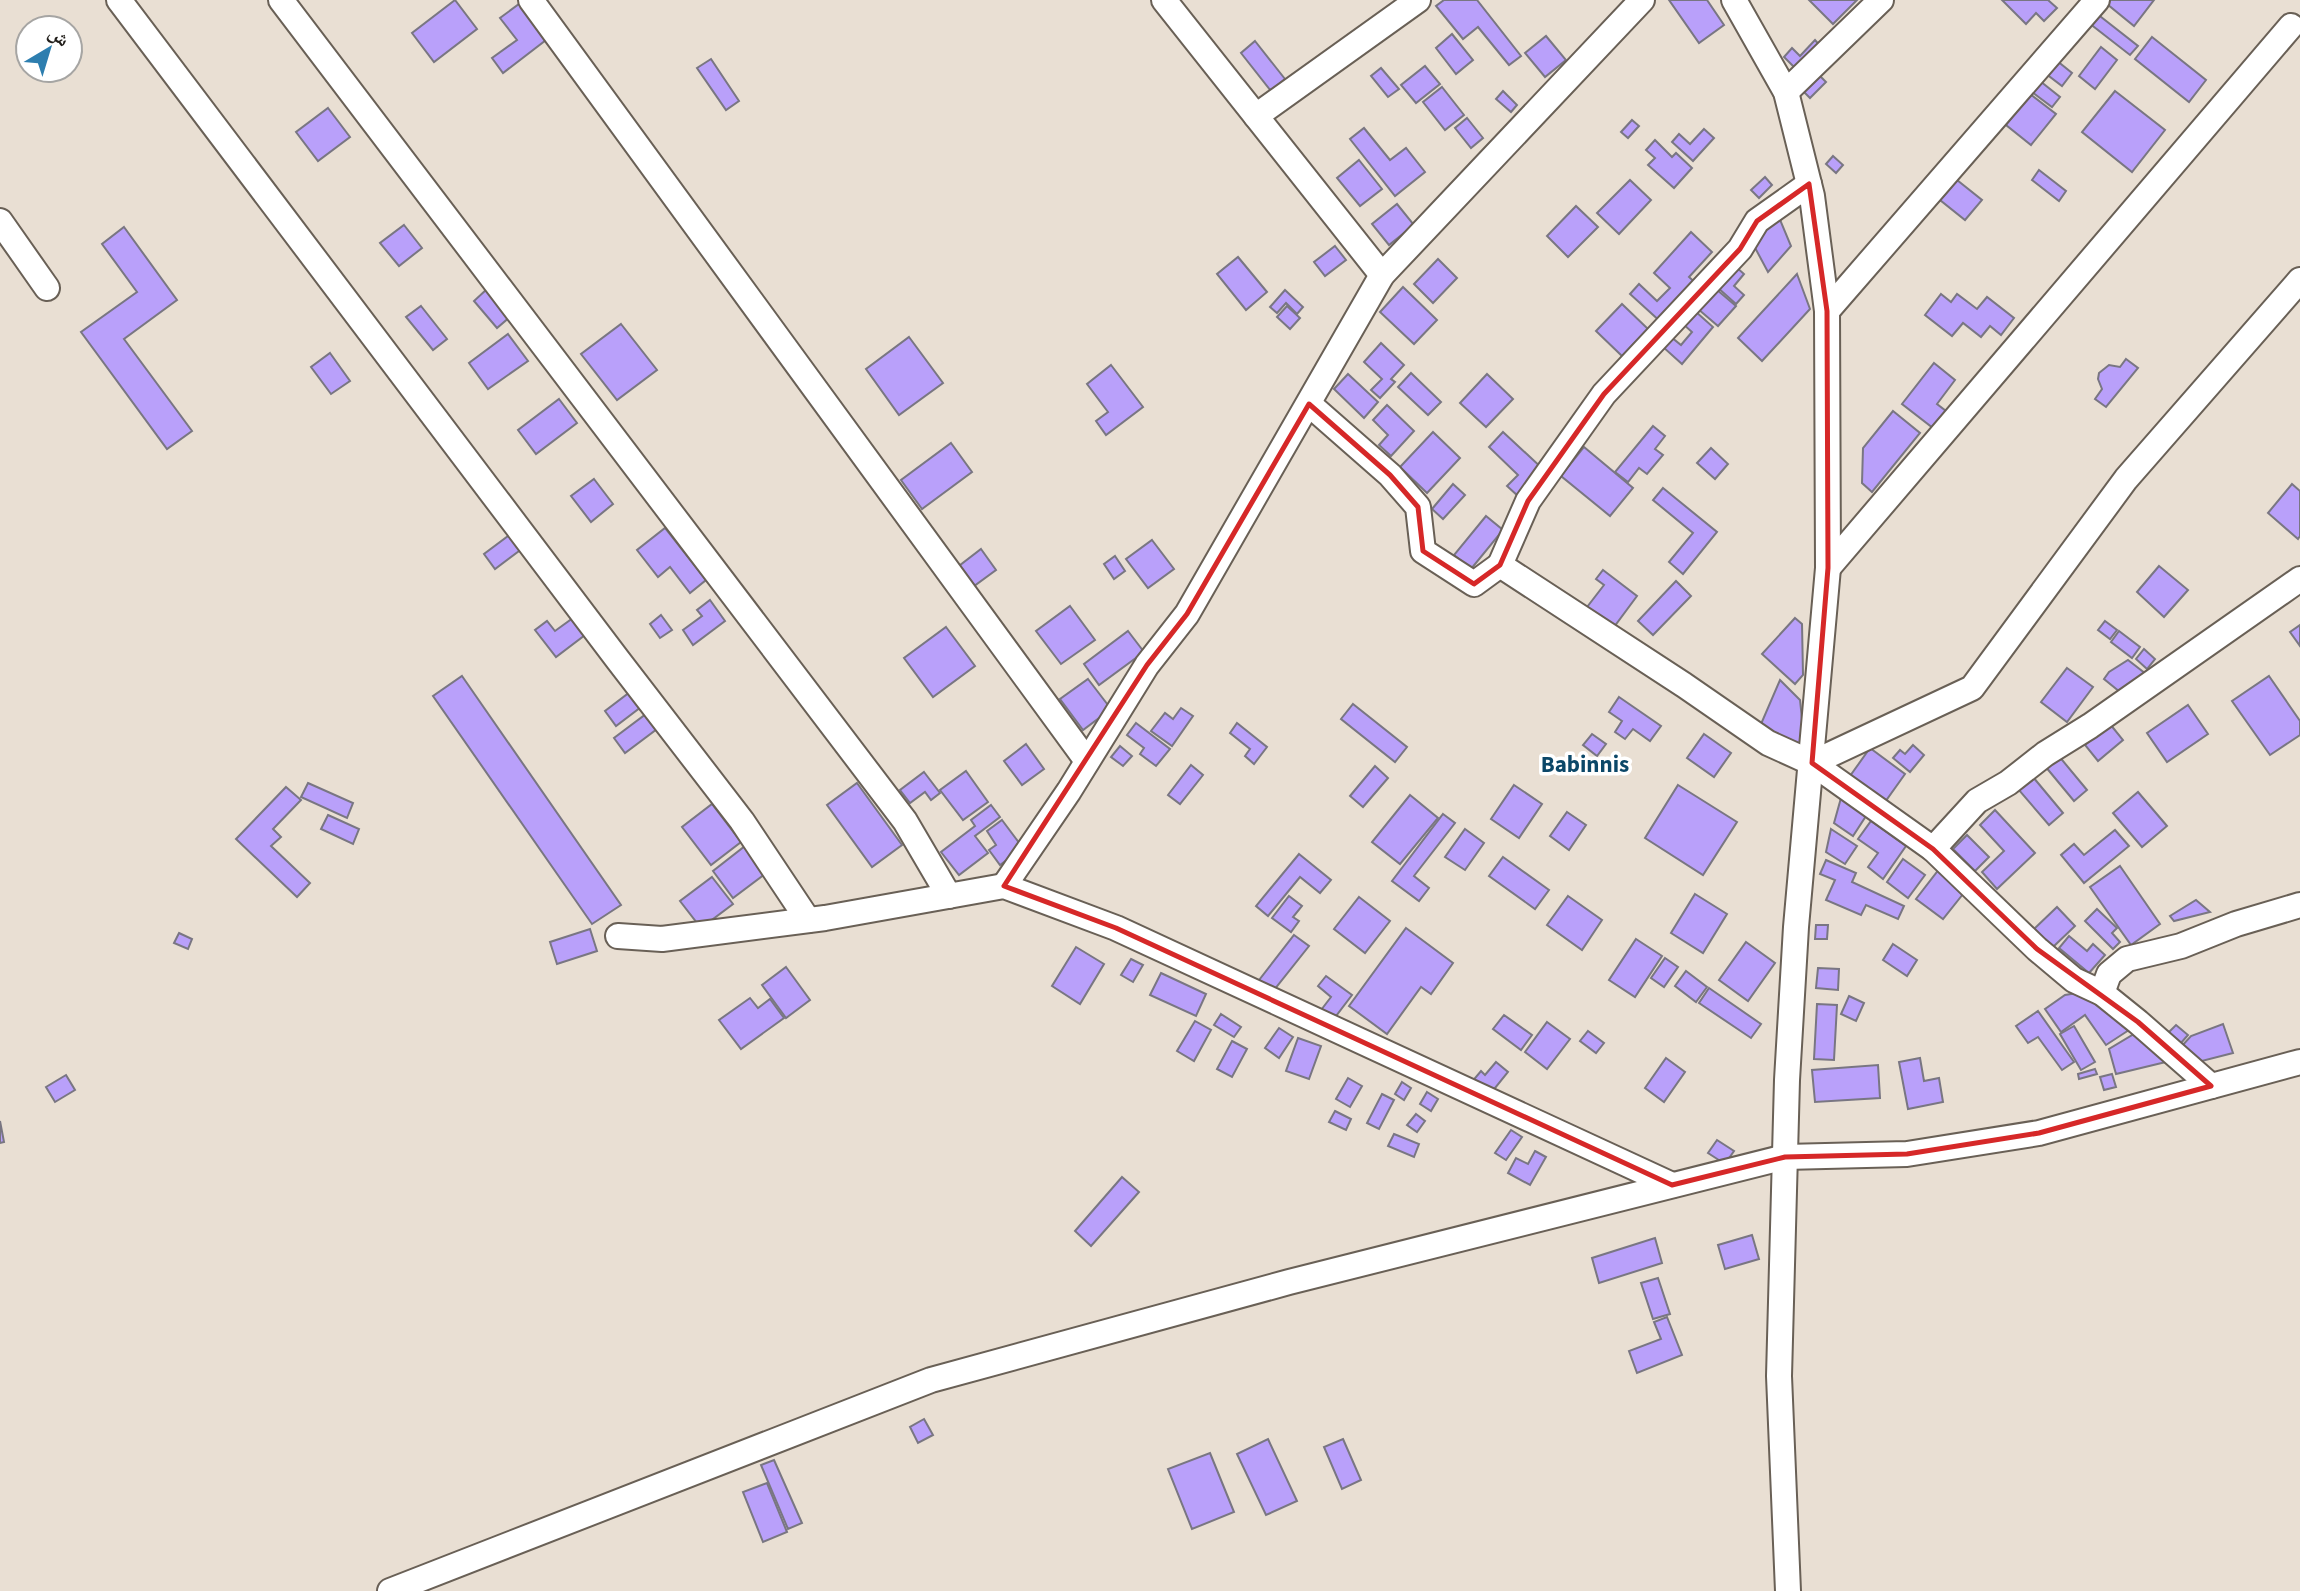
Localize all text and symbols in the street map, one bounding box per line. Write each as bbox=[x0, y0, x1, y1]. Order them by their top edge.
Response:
north arrow bbox=[14, 14, 84, 84]
text: ش bbox=[42, 20, 75, 54]
district label: Babinnis bbox=[1541, 748, 1629, 781]

